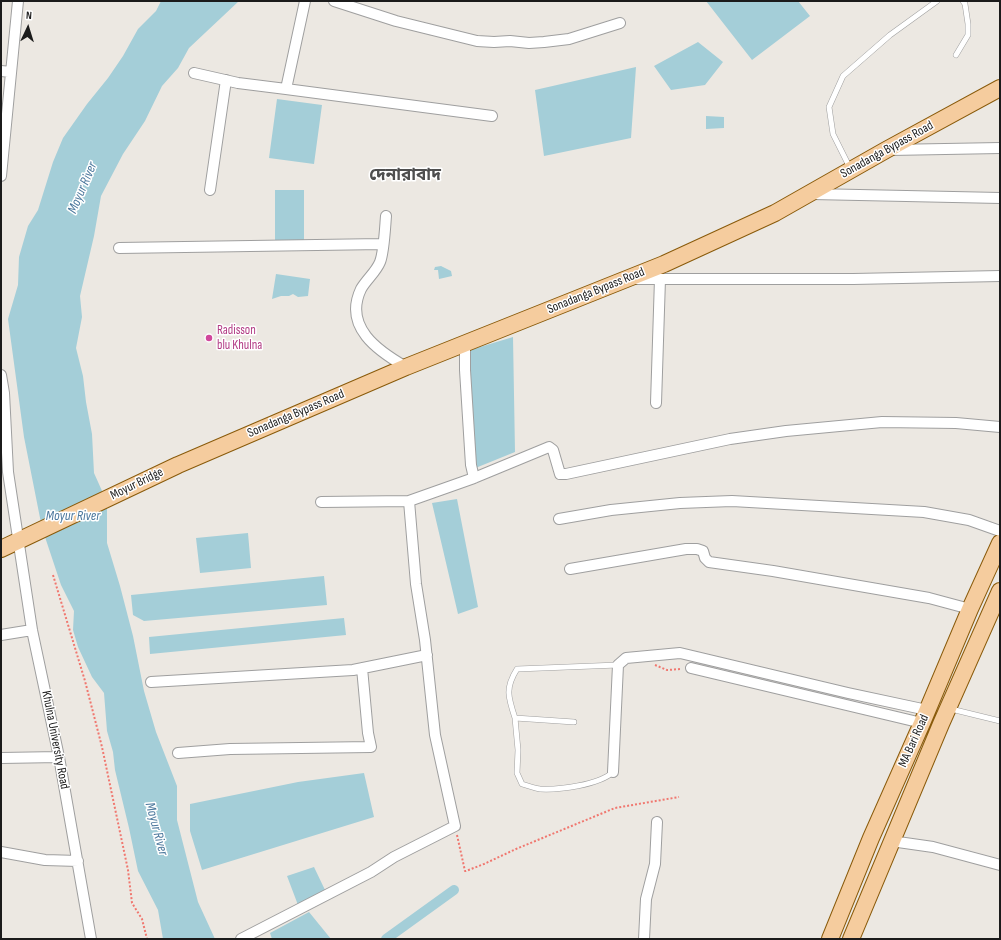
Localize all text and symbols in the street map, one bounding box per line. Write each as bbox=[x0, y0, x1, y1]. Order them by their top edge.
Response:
north arrow bbox=[8, 8, 48, 48]
text: N bbox=[25, 9, 32, 22]
street label: Sonadanga Bypass Road bbox=[838, 118, 936, 182]
water label: Moyur River bbox=[65, 160, 101, 216]
district label: দেনারাবাদ bbox=[369, 166, 441, 186]
street label: Sonadanga Bypass Road bbox=[545, 264, 647, 318]
place label: Radisson blu Khulna bbox=[217, 323, 262, 354]
marker: Radisson blu Khulna bbox=[204, 333, 214, 343]
street label: Sonadanga Bypass Road bbox=[245, 387, 347, 441]
street label: Moyur Bridge bbox=[108, 465, 166, 503]
water label: Moyur River bbox=[46, 508, 100, 524]
street label: Khulna University Road bbox=[38, 689, 72, 791]
street label: MA Bari Road bbox=[895, 712, 933, 770]
water label: Moyur River bbox=[141, 801, 171, 857]

